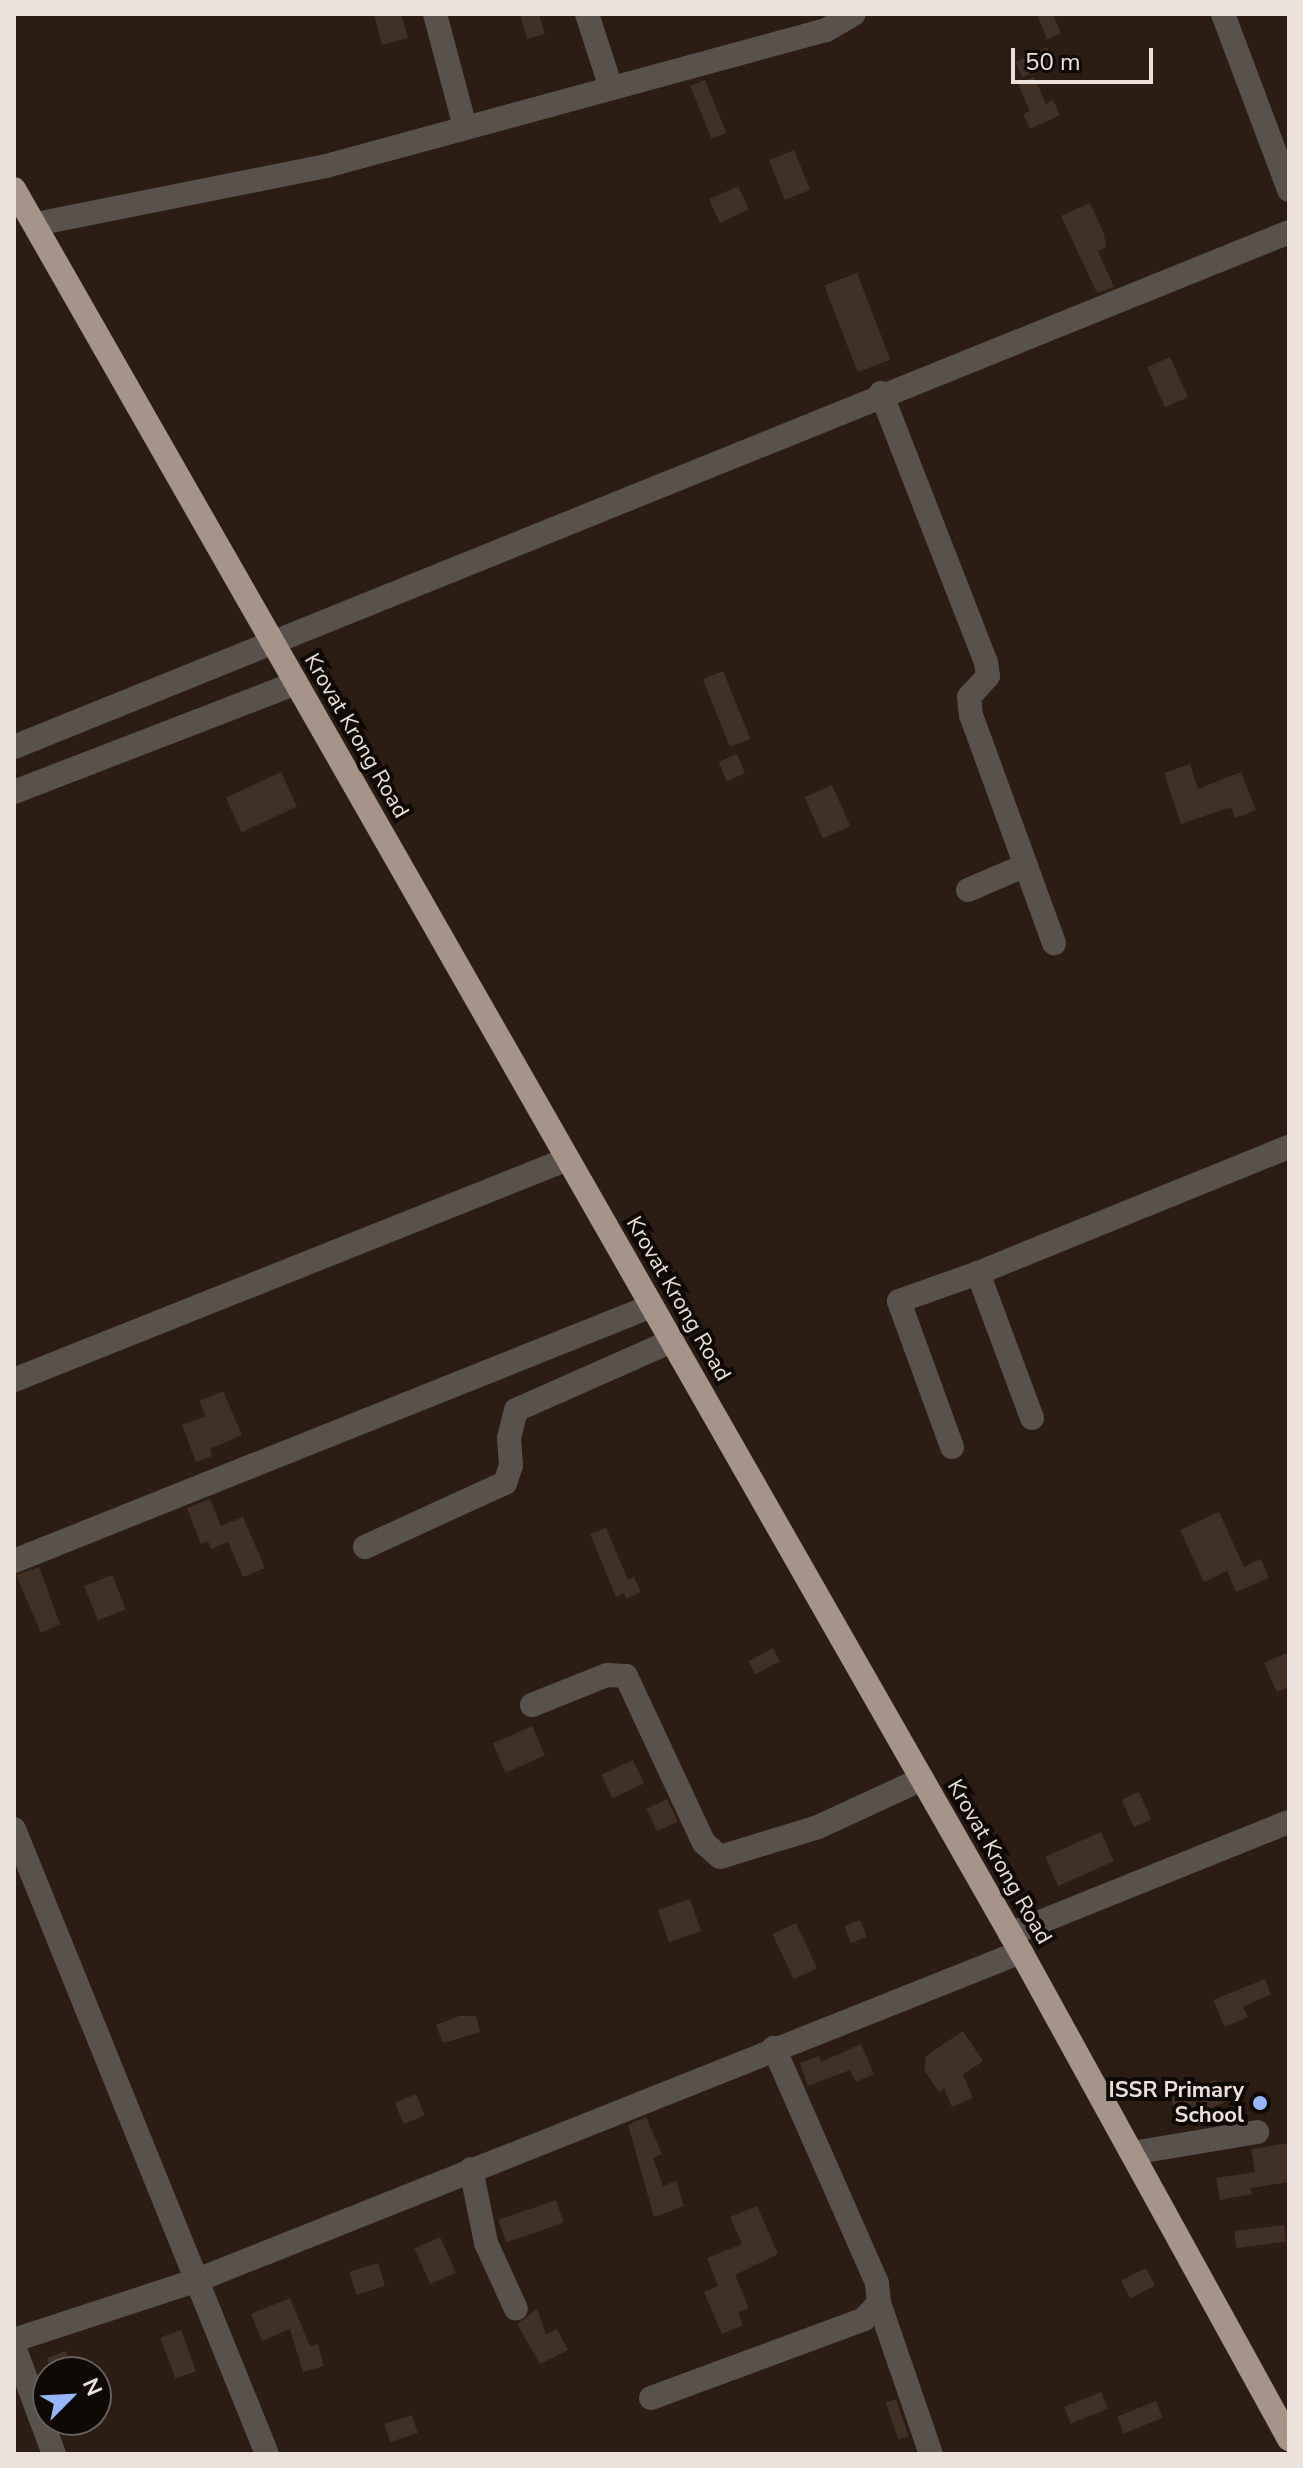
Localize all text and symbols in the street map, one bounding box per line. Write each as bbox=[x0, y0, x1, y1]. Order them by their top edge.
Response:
scale bar bbox=[1015, 32, 1157, 82]
text: 50 m bbox=[1025, 46, 1081, 78]
street label: Krovat Krong Road bbox=[298, 649, 414, 823]
street label: Krovat Krong Road bbox=[620, 1212, 736, 1386]
street label: Krovat Krong Road bbox=[941, 1775, 1057, 1949]
place label: ISSR Primary School bbox=[1108, 2077, 1244, 2128]
marker: ISSR Primary School bbox=[1251, 2094, 1269, 2112]
north arrow bbox=[32, 2356, 112, 2436]
text: N bbox=[75, 2373, 109, 2401]

